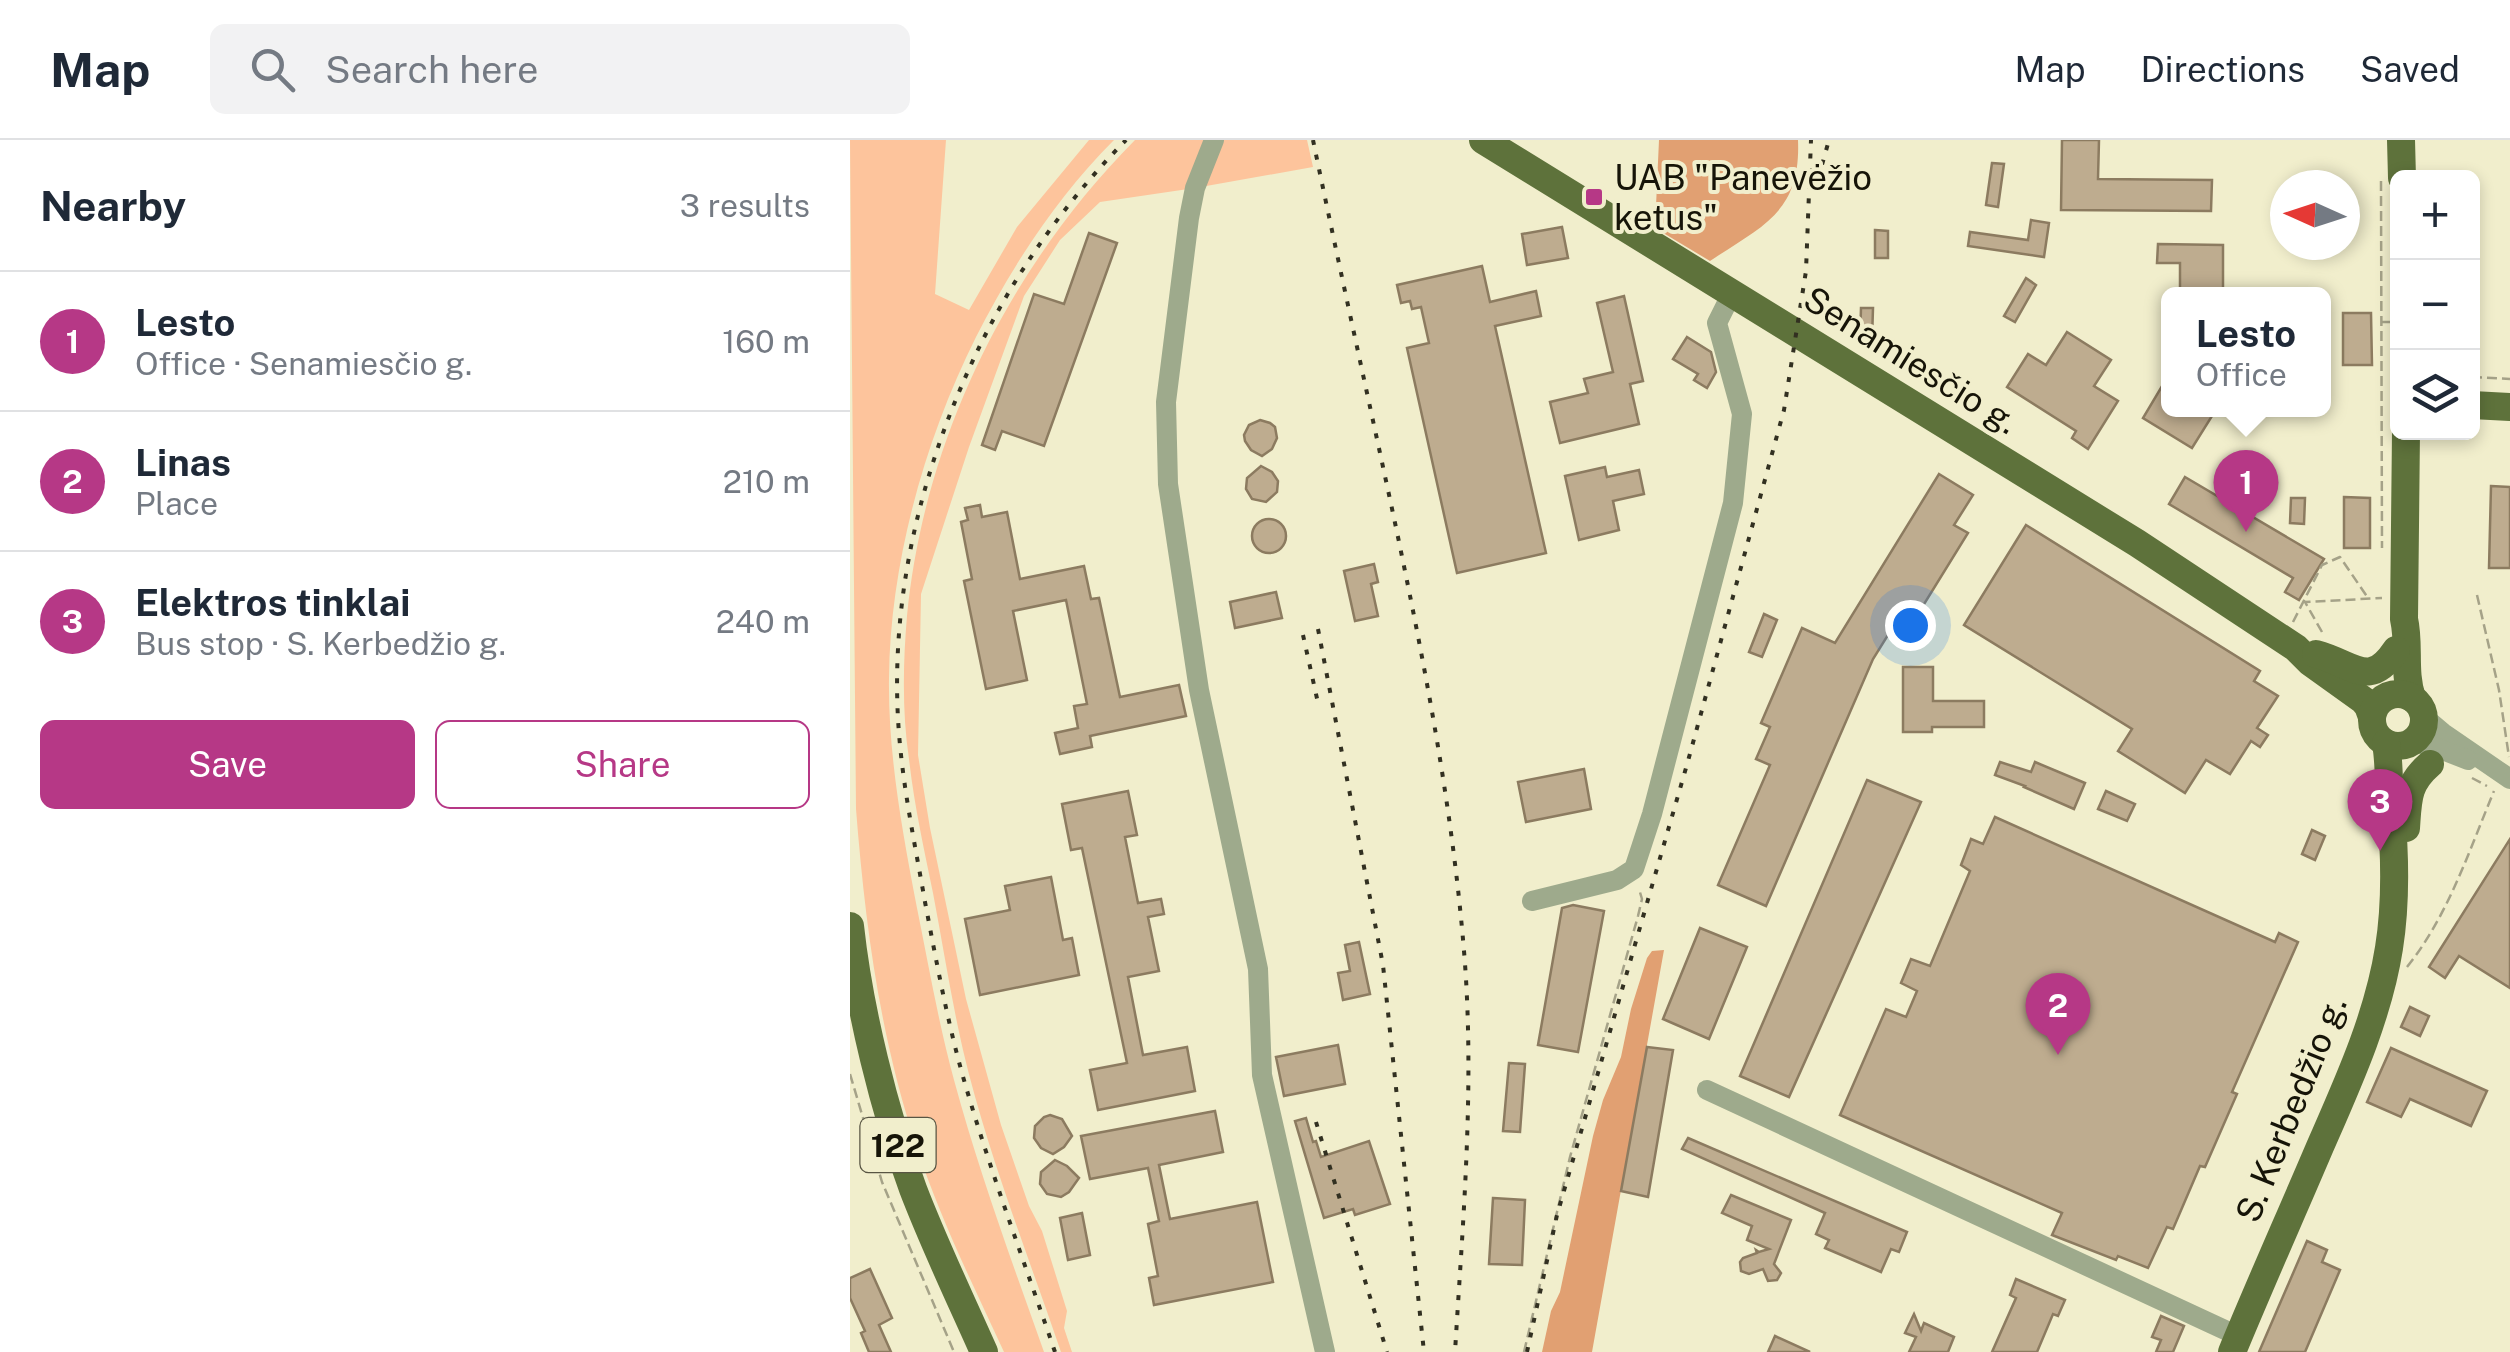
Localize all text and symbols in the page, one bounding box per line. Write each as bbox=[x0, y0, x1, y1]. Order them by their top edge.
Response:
search box bbox=[210, 24, 910, 114]
text: Map bbox=[50, 41, 150, 98]
icon: search bbox=[245, 42, 300, 97]
text: Search here bbox=[325, 47, 539, 92]
text: Map bbox=[2014, 49, 2085, 90]
text: Directions bbox=[2140, 49, 2305, 90]
text: Saved bbox=[2360, 49, 2460, 90]
place label: UAB "Panevėžio ketus" bbox=[1614, 157, 1872, 238]
north arrow bbox=[2270, 170, 2360, 260]
map controls bbox=[2390, 170, 2480, 440]
button: + bbox=[2390, 170, 2480, 260]
text: Nearby bbox=[40, 181, 186, 230]
marker: UAB "Panevėžio ketus" bbox=[1583, 186, 1605, 208]
text: 3 results bbox=[680, 187, 810, 224]
button: − bbox=[2390, 260, 2480, 350]
street label: Senamiesčio g. bbox=[1796, 278, 2026, 442]
popup bbox=[2161, 287, 2331, 417]
text: Lesto bbox=[135, 300, 235, 345]
text: Lesto bbox=[2196, 311, 2296, 356]
text: 1 bbox=[66, 323, 79, 360]
text: 160 m bbox=[722, 323, 810, 360]
text: Office · Senamiesčio g. bbox=[135, 345, 472, 382]
button: layers bbox=[2390, 350, 2480, 440]
text: Office bbox=[2196, 356, 2287, 393]
text: Linas bbox=[135, 440, 231, 485]
pin: 1 bbox=[2214, 450, 2278, 532]
text: 2 bbox=[62, 463, 83, 500]
text: 210 m bbox=[723, 463, 810, 500]
text: Place bbox=[135, 485, 218, 522]
text: Elektros tinklai bbox=[135, 580, 410, 625]
your location bbox=[1885, 600, 1936, 651]
text: 3 bbox=[62, 603, 83, 640]
text: 240 m bbox=[716, 603, 810, 640]
text: Bus stop · S. Kerbedžio g. bbox=[135, 625, 506, 662]
button: Save bbox=[40, 720, 415, 809]
button: Share bbox=[435, 720, 810, 809]
pin: 3 bbox=[2348, 768, 2412, 851]
pin: 2 bbox=[2026, 972, 2090, 1055]
street label: S. Kerbedžio g. bbox=[2227, 990, 2355, 1228]
road number: 122 bbox=[860, 1118, 936, 1172]

